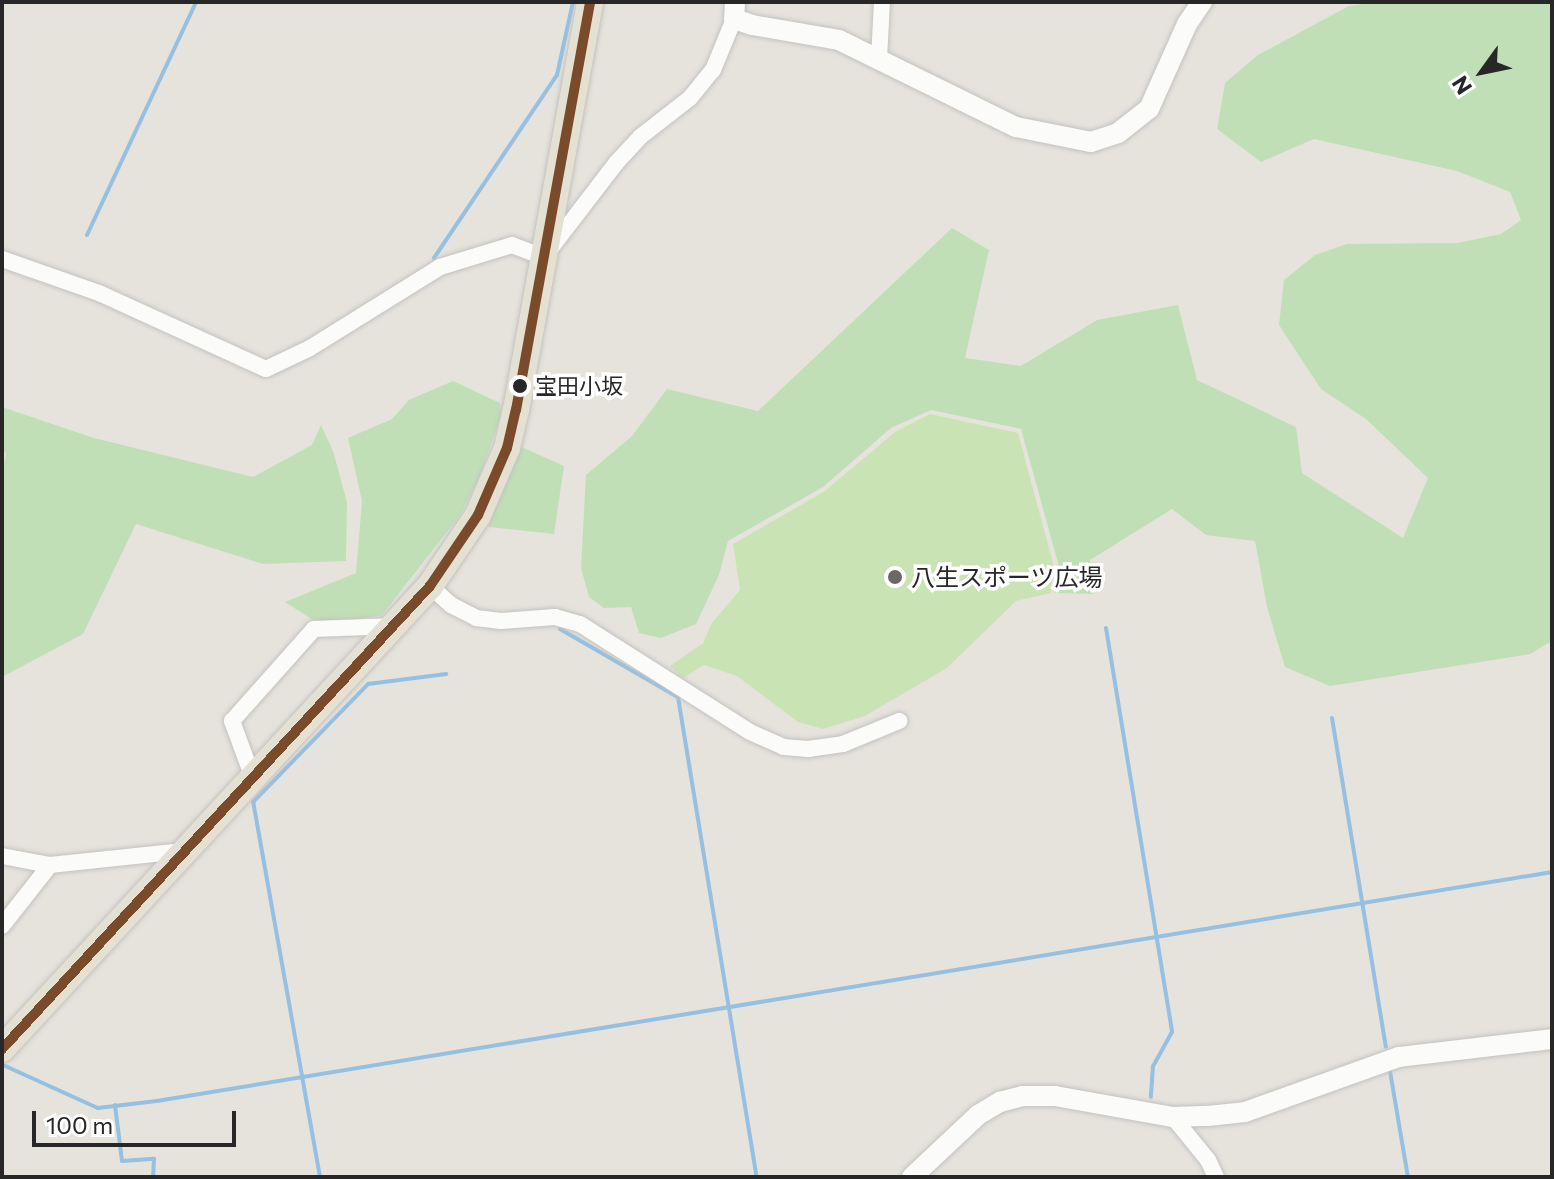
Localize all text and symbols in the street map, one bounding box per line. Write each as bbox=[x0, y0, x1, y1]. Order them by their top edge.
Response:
north arrow bbox=[1442, 32, 1522, 112]
text: N bbox=[1446, 71, 1477, 100]
place label: 宝田小坂 bbox=[535, 373, 623, 399]
marker: 宝田小坂 bbox=[512, 378, 528, 394]
place label: 八生スポーツ広場 bbox=[911, 563, 1103, 591]
marker: 八生スポーツ広場 bbox=[886, 568, 904, 586]
scale bar bbox=[36, 1095, 240, 1145]
text: 100 m bbox=[46, 1110, 113, 1139]

